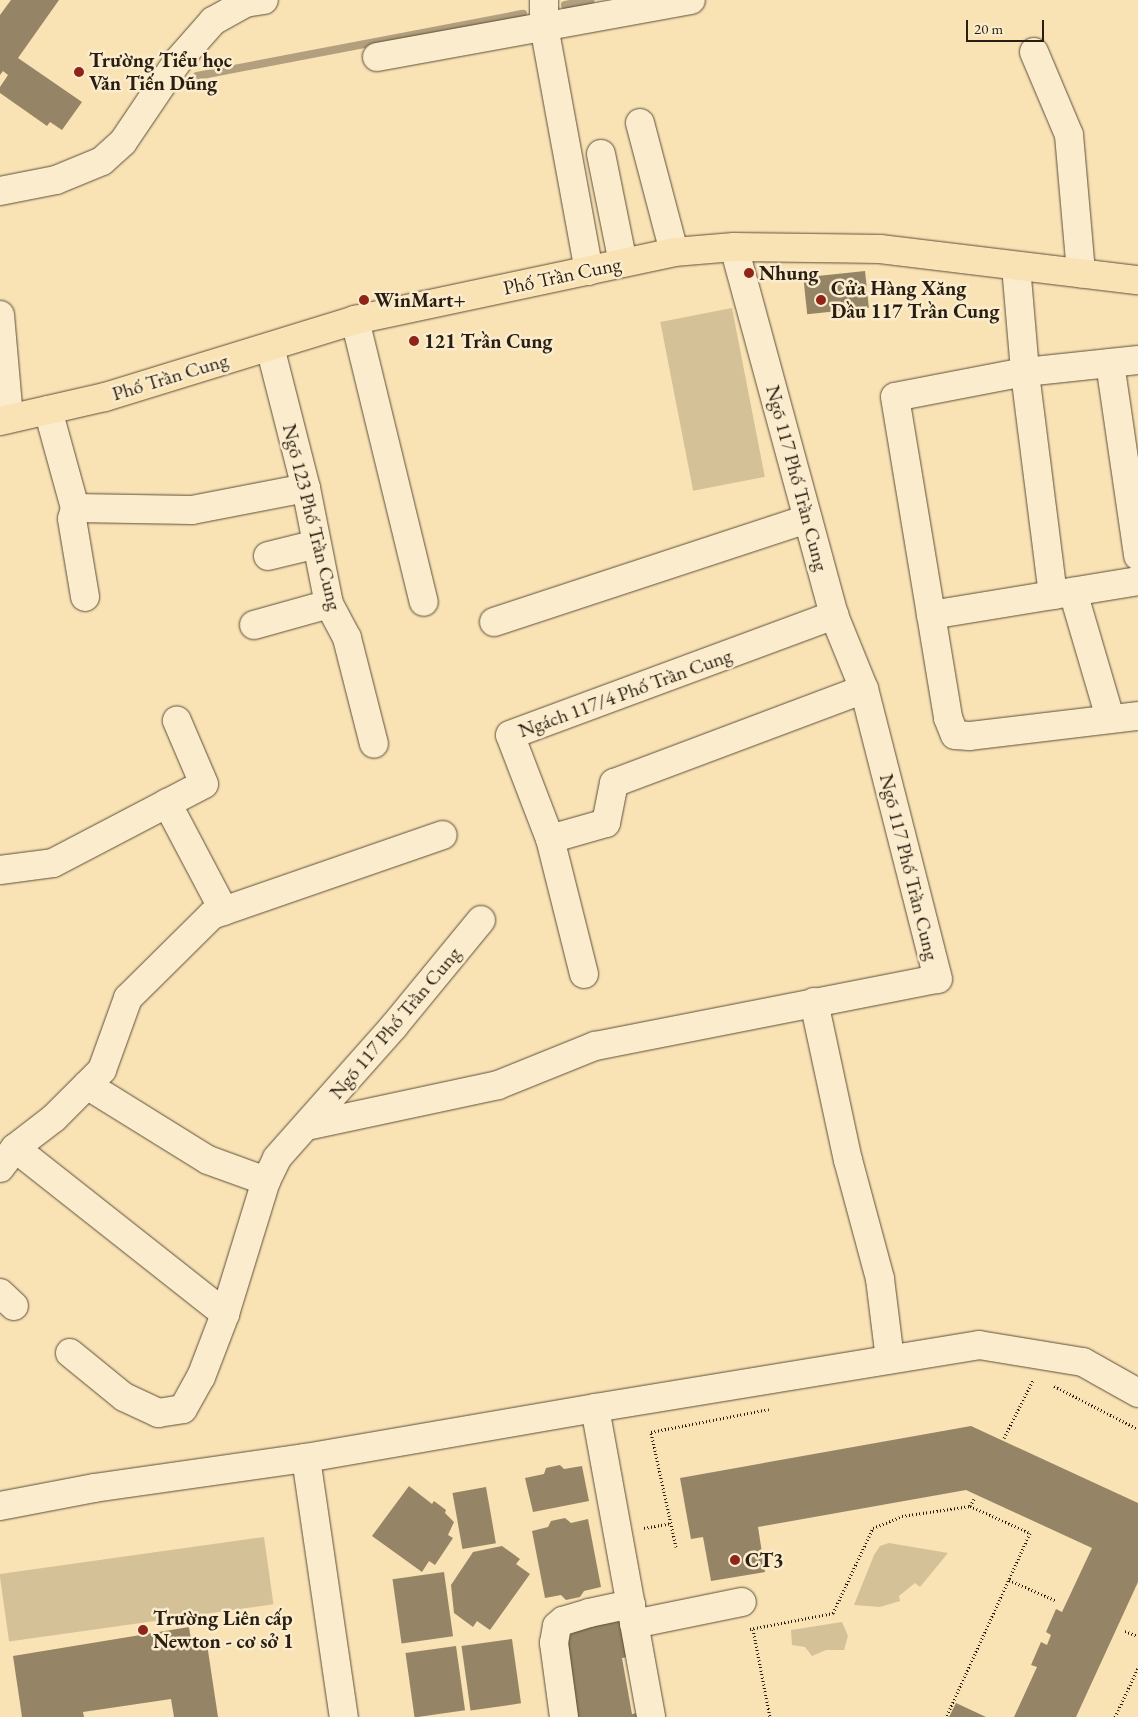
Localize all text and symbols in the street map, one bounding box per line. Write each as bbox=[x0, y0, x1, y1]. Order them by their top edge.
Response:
scale bar bbox=[968, 10, 1046, 42]
text: 20 m bbox=[974, 19, 1003, 38]
place label: Trường Tiểu học Văn Tiến Dũng bbox=[89, 49, 232, 96]
marker: Trường Tiểu học Văn Tiến Dũng bbox=[73, 66, 85, 78]
street label: Phố Trần Cung bbox=[501, 252, 623, 300]
place label: Nhung bbox=[759, 261, 819, 285]
marker: Nhung bbox=[743, 267, 755, 279]
place label: Cửa Hàng Xăng Dầu 117 Trần Cung bbox=[831, 276, 999, 323]
place label: WinMart+ bbox=[374, 288, 466, 312]
marker: WinMart+ bbox=[358, 294, 370, 306]
marker: Cửa Hàng Xăng Dầu 117 Trần Cung bbox=[815, 294, 827, 306]
place label: 121 Trần Cung bbox=[424, 329, 553, 353]
marker: 121 Trần Cung bbox=[408, 335, 420, 347]
street label: Phố Trần Cung bbox=[109, 348, 231, 406]
street label: Ngõ 117 Phố Trần Cung bbox=[761, 383, 833, 573]
street label: Ngõ 123 Phố Trần Cung bbox=[277, 421, 347, 613]
street label: Ngách 117/4 Phố Trần Cung bbox=[515, 643, 735, 743]
street label: Ngõ 117 Phố Trần Cung bbox=[874, 771, 944, 963]
street label: Ngõ 117 Phố Trần Cung bbox=[324, 942, 466, 1104]
place label: CT3 bbox=[745, 1548, 784, 1572]
marker: CT3 bbox=[729, 1554, 741, 1566]
place label: Trường Liên cấp Newton - cơ sở 1 bbox=[153, 1606, 294, 1653]
marker: Trường Liên cấp Newton - cơ sở 1 bbox=[137, 1624, 149, 1636]

